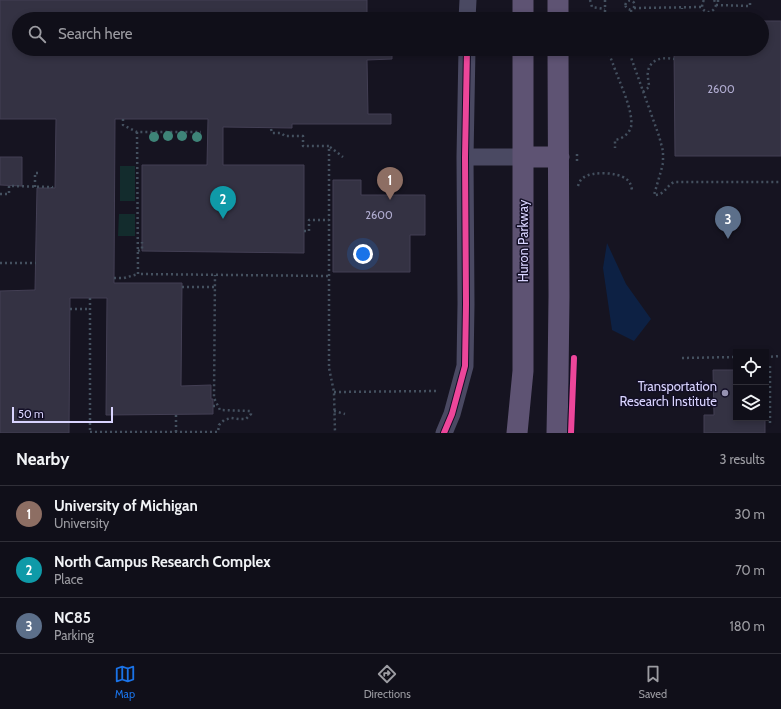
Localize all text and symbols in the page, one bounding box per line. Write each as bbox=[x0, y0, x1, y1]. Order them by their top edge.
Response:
search box bbox=[12, 12, 769, 56]
icon: search bbox=[26, 23, 48, 45]
text: Search here bbox=[58, 25, 133, 43]
house number: 2600 bbox=[707, 82, 735, 96]
pin: 1 bbox=[377, 167, 403, 200]
pin: 2 bbox=[210, 186, 236, 219]
street label: Huron Parkway bbox=[515, 199, 531, 282]
pin: 3 bbox=[715, 206, 741, 239]
house number: 2600 bbox=[365, 208, 393, 222]
your location bbox=[353, 244, 373, 264]
map controls bbox=[733, 349, 769, 421]
button: locate bbox=[733, 349, 769, 385]
place label: Transportation Research Institute bbox=[619, 378, 717, 409]
button: layers bbox=[733, 385, 769, 421]
marker: Transportation Research Institute bbox=[720, 388, 730, 398]
scale bar bbox=[12, 405, 113, 424]
text: 50 m bbox=[18, 407, 44, 421]
text: Nearby bbox=[16, 449, 69, 469]
text: 3 results bbox=[719, 451, 765, 467]
text: University of Michigan bbox=[54, 497, 198, 515]
text: 1 bbox=[27, 506, 31, 522]
text: 30 m bbox=[735, 506, 765, 522]
text: University bbox=[54, 515, 109, 531]
text: North Campus Research Complex bbox=[54, 553, 271, 571]
text: 2 bbox=[26, 562, 32, 578]
text: 70 m bbox=[735, 562, 765, 578]
text: Place bbox=[54, 571, 83, 587]
text: NC85 bbox=[54, 609, 91, 627]
text: 3 bbox=[25, 618, 33, 634]
text: 180 m bbox=[729, 618, 765, 634]
text: Parking bbox=[54, 627, 94, 643]
tab: Map bbox=[114, 663, 136, 701]
tab: Directions bbox=[364, 663, 411, 701]
tab: Saved bbox=[639, 663, 667, 701]

